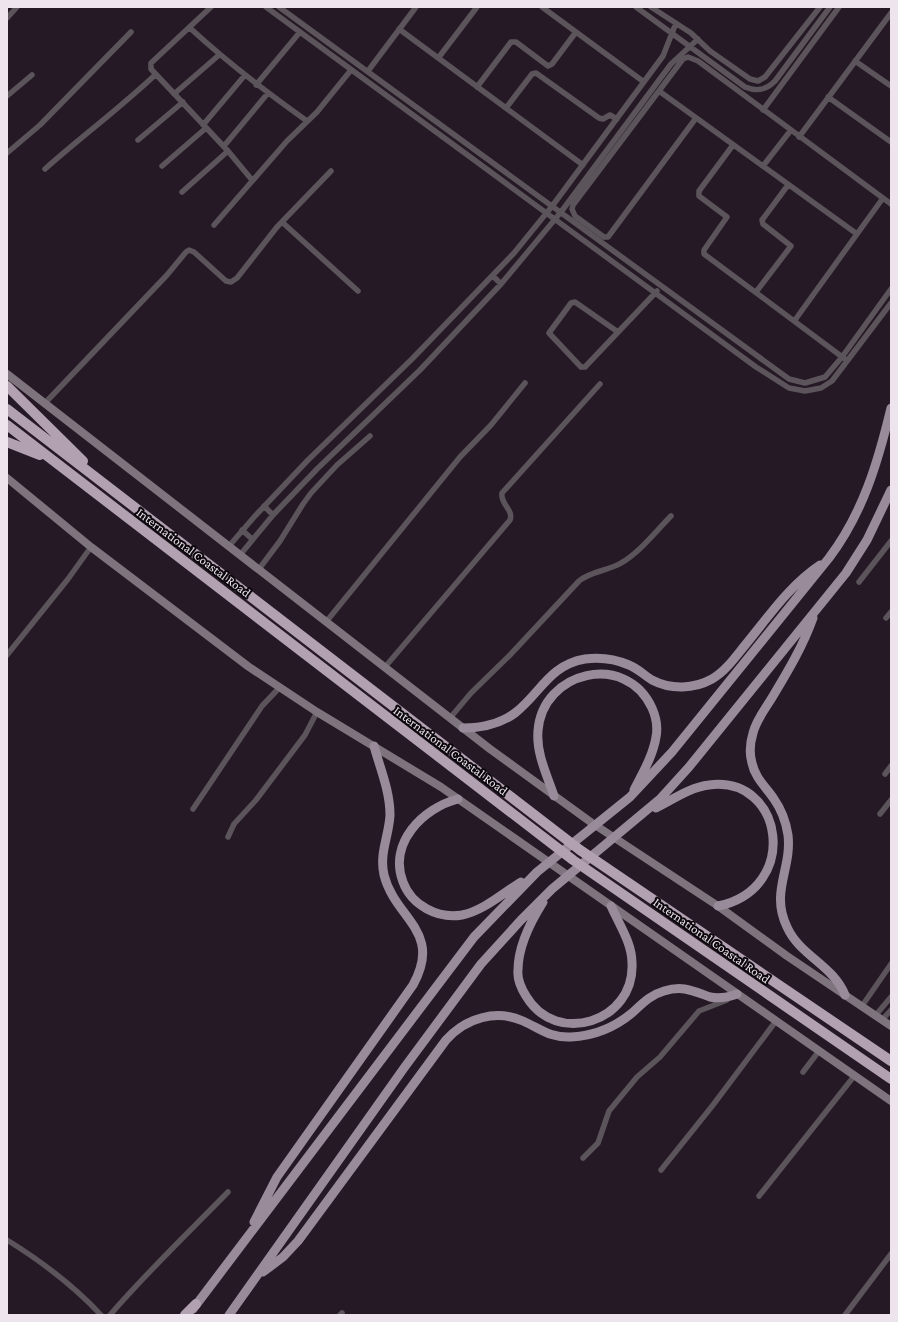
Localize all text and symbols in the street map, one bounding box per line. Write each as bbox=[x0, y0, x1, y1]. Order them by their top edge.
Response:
street label: International Coastal Road bbox=[134, 505, 254, 600]
street label: International Coastal Road bbox=[391, 703, 511, 798]
street label: International Coastal Road bbox=[650, 894, 773, 987]

